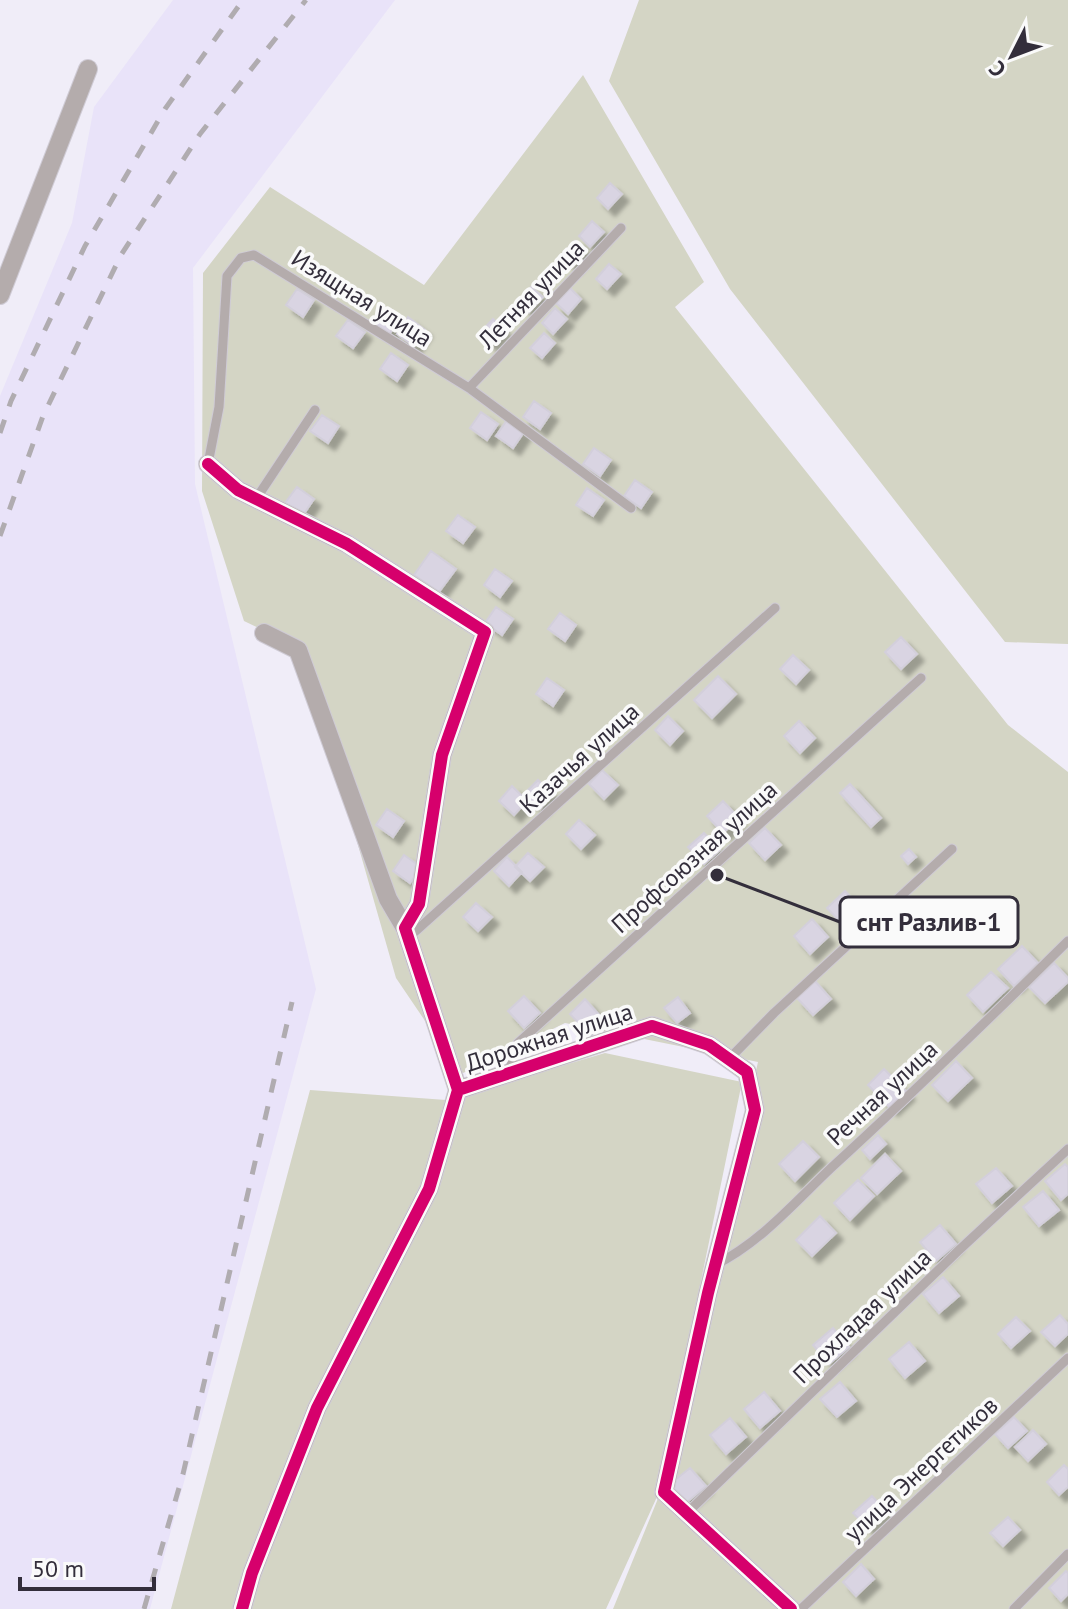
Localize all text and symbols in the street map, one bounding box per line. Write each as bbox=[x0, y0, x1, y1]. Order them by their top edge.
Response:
north arrow bbox=[972, 16, 1052, 96]
text: С bbox=[983, 55, 1012, 83]
street label: Летняя улица bbox=[471, 233, 591, 356]
street label: Изящная улица bbox=[286, 242, 438, 354]
street label: Казачья улица bbox=[513, 696, 645, 820]
street label: Профсоюзная улица bbox=[605, 774, 783, 940]
callout: снт Разлив-1 bbox=[840, 897, 1018, 947]
text: снт Разлив-1 bbox=[856, 905, 1002, 938]
street label: Дорожная улица bbox=[462, 995, 636, 1079]
street label: Речная улица bbox=[820, 1034, 944, 1152]
street label: Прохладая улица bbox=[786, 1242, 938, 1390]
street label: улица Энергетиков bbox=[838, 1390, 1004, 1548]
scale bar bbox=[20, 1541, 154, 1591]
text: 50 m bbox=[32, 1553, 84, 1584]

